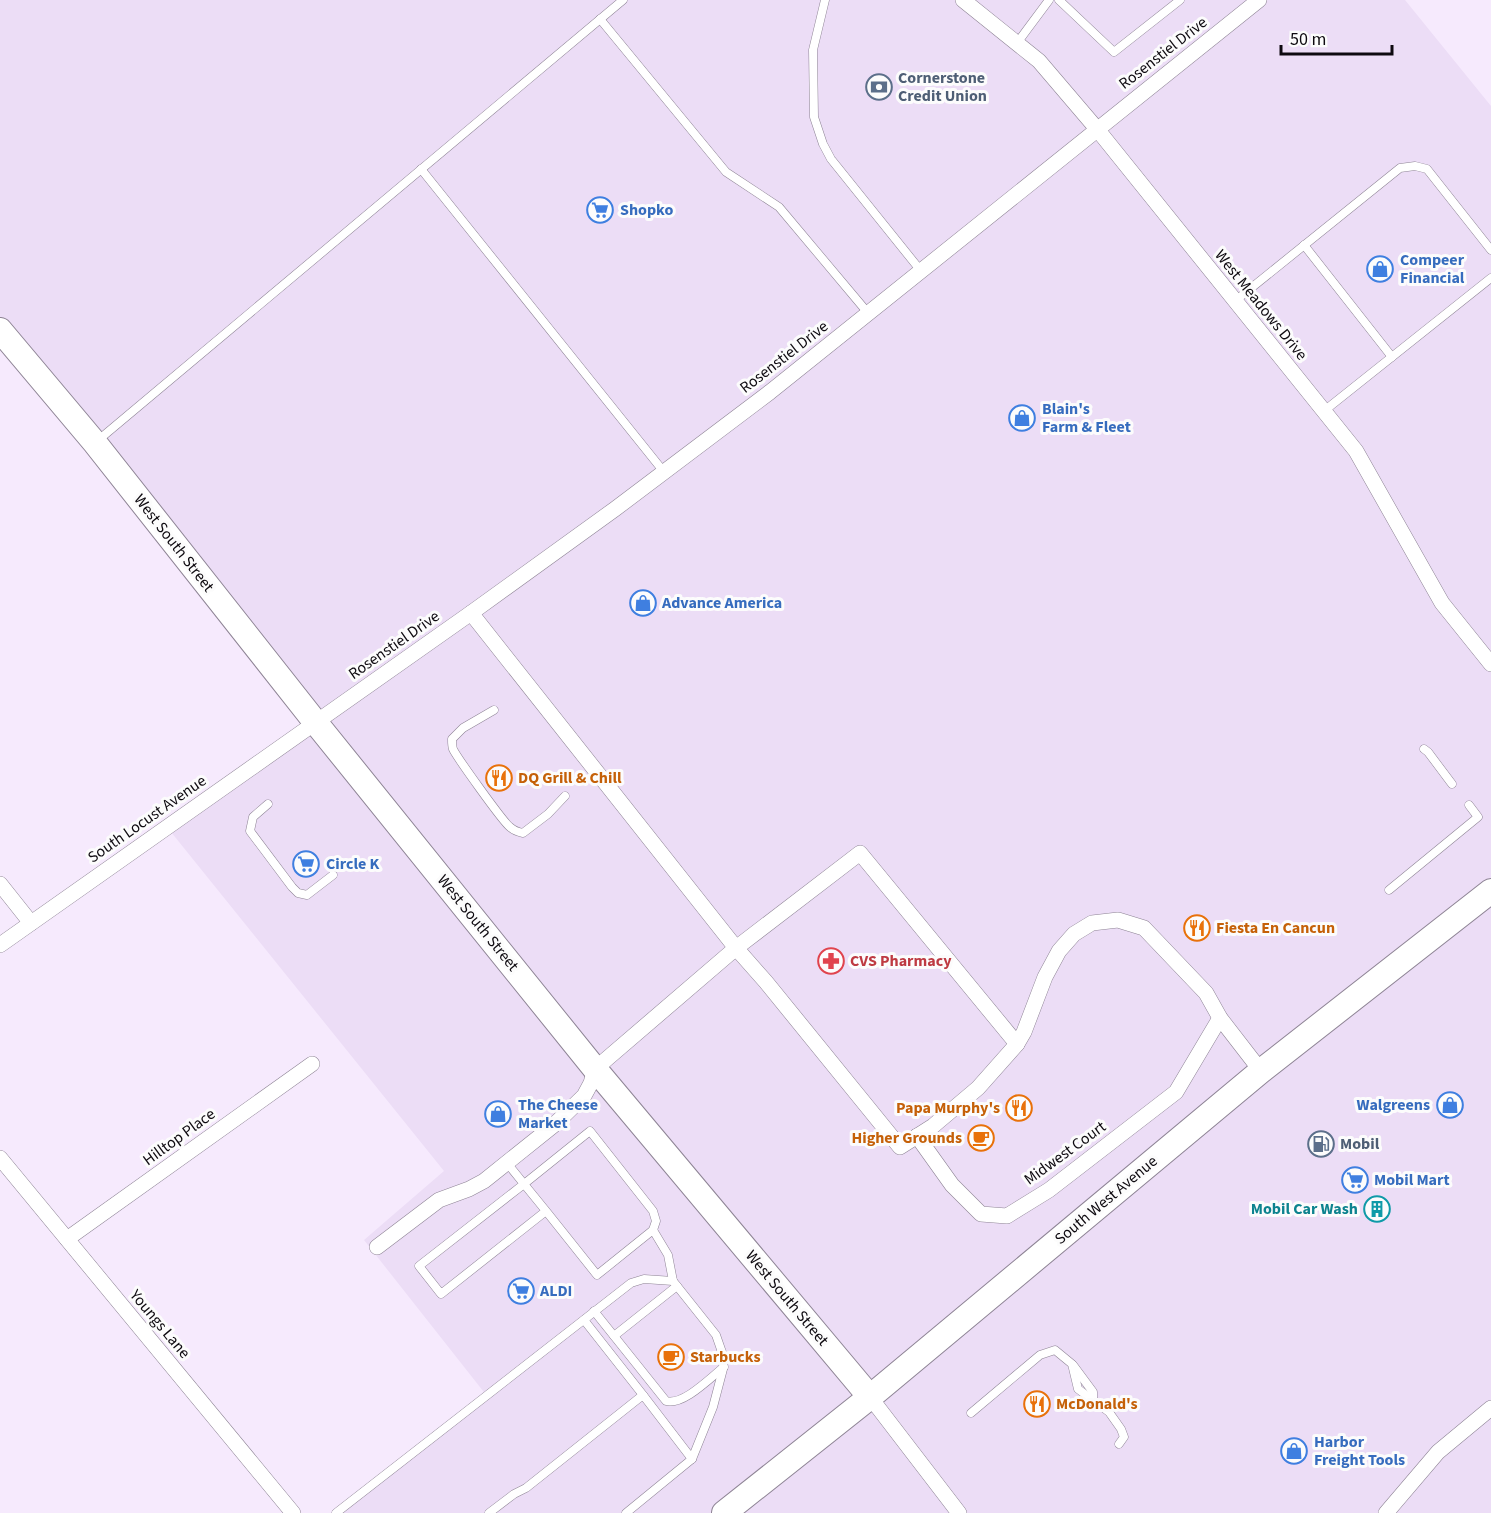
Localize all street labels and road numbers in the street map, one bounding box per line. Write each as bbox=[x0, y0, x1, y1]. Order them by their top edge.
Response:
street label: Rosenstiel Drive bbox=[1114, 11, 1212, 94]
street label: West Meadows Drive bbox=[1210, 245, 1313, 365]
street label: Rosenstiel Drive bbox=[735, 315, 833, 398]
street label: West South Street bbox=[129, 489, 220, 597]
street label: Rosenstiel Drive bbox=[344, 605, 444, 685]
street label: South Locust Avenue bbox=[83, 770, 211, 868]
street label: West South Street bbox=[432, 870, 524, 977]
street label: Hilltop Place bbox=[138, 1103, 220, 1171]
street label: Midwest Court bbox=[1020, 1115, 1111, 1190]
street label: South West Avenue bbox=[1050, 1150, 1162, 1250]
street label: West South Street bbox=[740, 1245, 834, 1351]
street label: Youngs Lane bbox=[124, 1284, 195, 1363]

